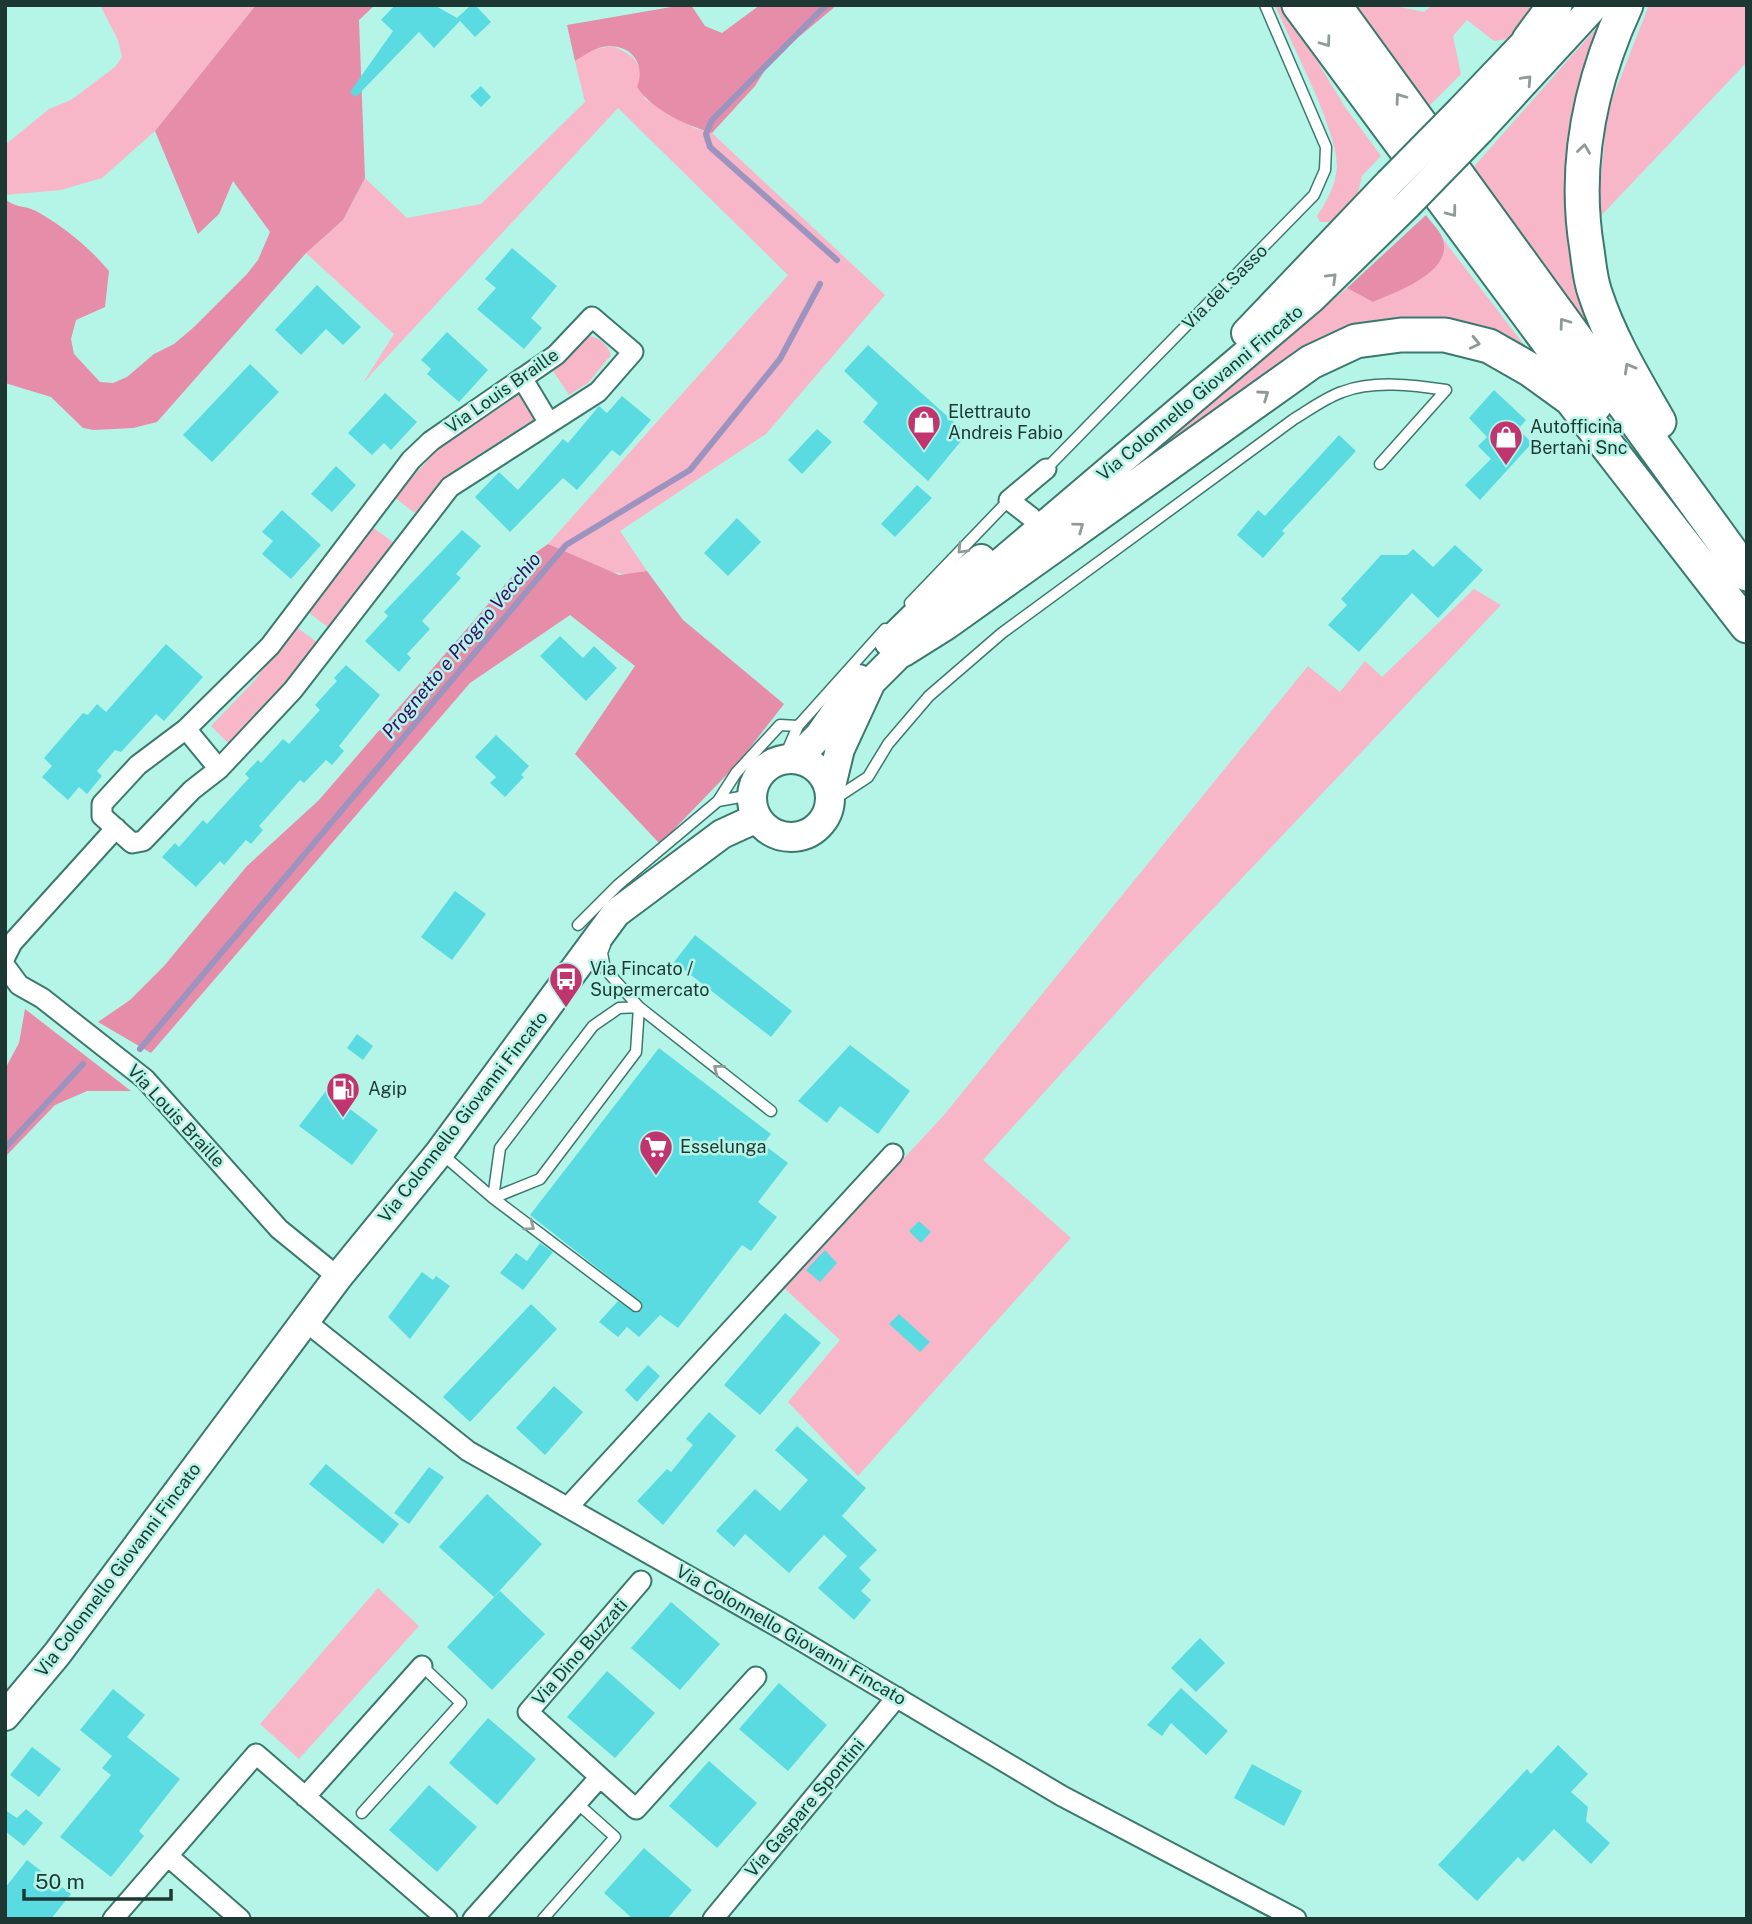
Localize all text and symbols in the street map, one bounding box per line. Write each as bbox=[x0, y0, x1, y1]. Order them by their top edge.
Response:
one-way arrow bbox=[1317, 34, 1330, 47]
one-way arrow bbox=[1519, 76, 1531, 89]
one-way arrow bbox=[1396, 93, 1408, 106]
one-way arrow bbox=[1576, 143, 1591, 155]
one-way arrow bbox=[1443, 204, 1456, 216]
street label: Via del Sasso bbox=[1178, 240, 1272, 334]
one-way arrow bbox=[1324, 274, 1337, 287]
street label: Via Colonnello Giovanni Fincato bbox=[1093, 300, 1307, 485]
one-way arrow bbox=[1560, 318, 1572, 331]
one-way arrow bbox=[1469, 335, 1481, 349]
street label: Via Louis Braille bbox=[441, 344, 562, 437]
one-way arrow bbox=[1623, 363, 1637, 375]
one-way arrow bbox=[1256, 391, 1269, 403]
place label: Elettrauto Andreis Fabio bbox=[948, 401, 1063, 443]
shop icon: Elettrauto Andreis Fabio bbox=[905, 403, 943, 452]
place label: Autofficina Bertani Snc bbox=[1530, 416, 1627, 458]
shop icon: Autofficina Bertani Snc bbox=[1487, 418, 1525, 467]
one-way arrow bbox=[1071, 523, 1084, 535]
one-way arrow bbox=[957, 541, 970, 554]
water label: Prognetto e Progno Vecchio bbox=[377, 548, 545, 742]
place label: Via Fincato / Supermercato bbox=[590, 958, 709, 1000]
bus stop icon: Via Fincato / Supermercato bbox=[547, 960, 585, 1009]
street label: Via Colonnello Giovanni Fincato bbox=[374, 1007, 552, 1226]
street label: Via Louis Braille bbox=[123, 1060, 229, 1172]
one-way arrow bbox=[713, 1065, 726, 1077]
fuel station icon: Agip bbox=[324, 1070, 362, 1119]
place label: Agip bbox=[368, 1078, 407, 1099]
supermarket icon: Esselunga bbox=[637, 1128, 675, 1177]
place label: Esselunga bbox=[680, 1136, 766, 1157]
one-way arrow bbox=[523, 1218, 535, 1231]
street label: Via Colonnello Giovanni Fincato bbox=[30, 1459, 205, 1681]
street label: Via Colonnello Giovanni Fincato bbox=[673, 1560, 910, 1709]
street label: Via Dino Buzzati bbox=[528, 1594, 631, 1709]
street label: Via Gaspare Spontini bbox=[741, 1734, 869, 1881]
scale bar bbox=[24, 1857, 172, 1901]
text: 50 m bbox=[35, 1869, 85, 1894]

